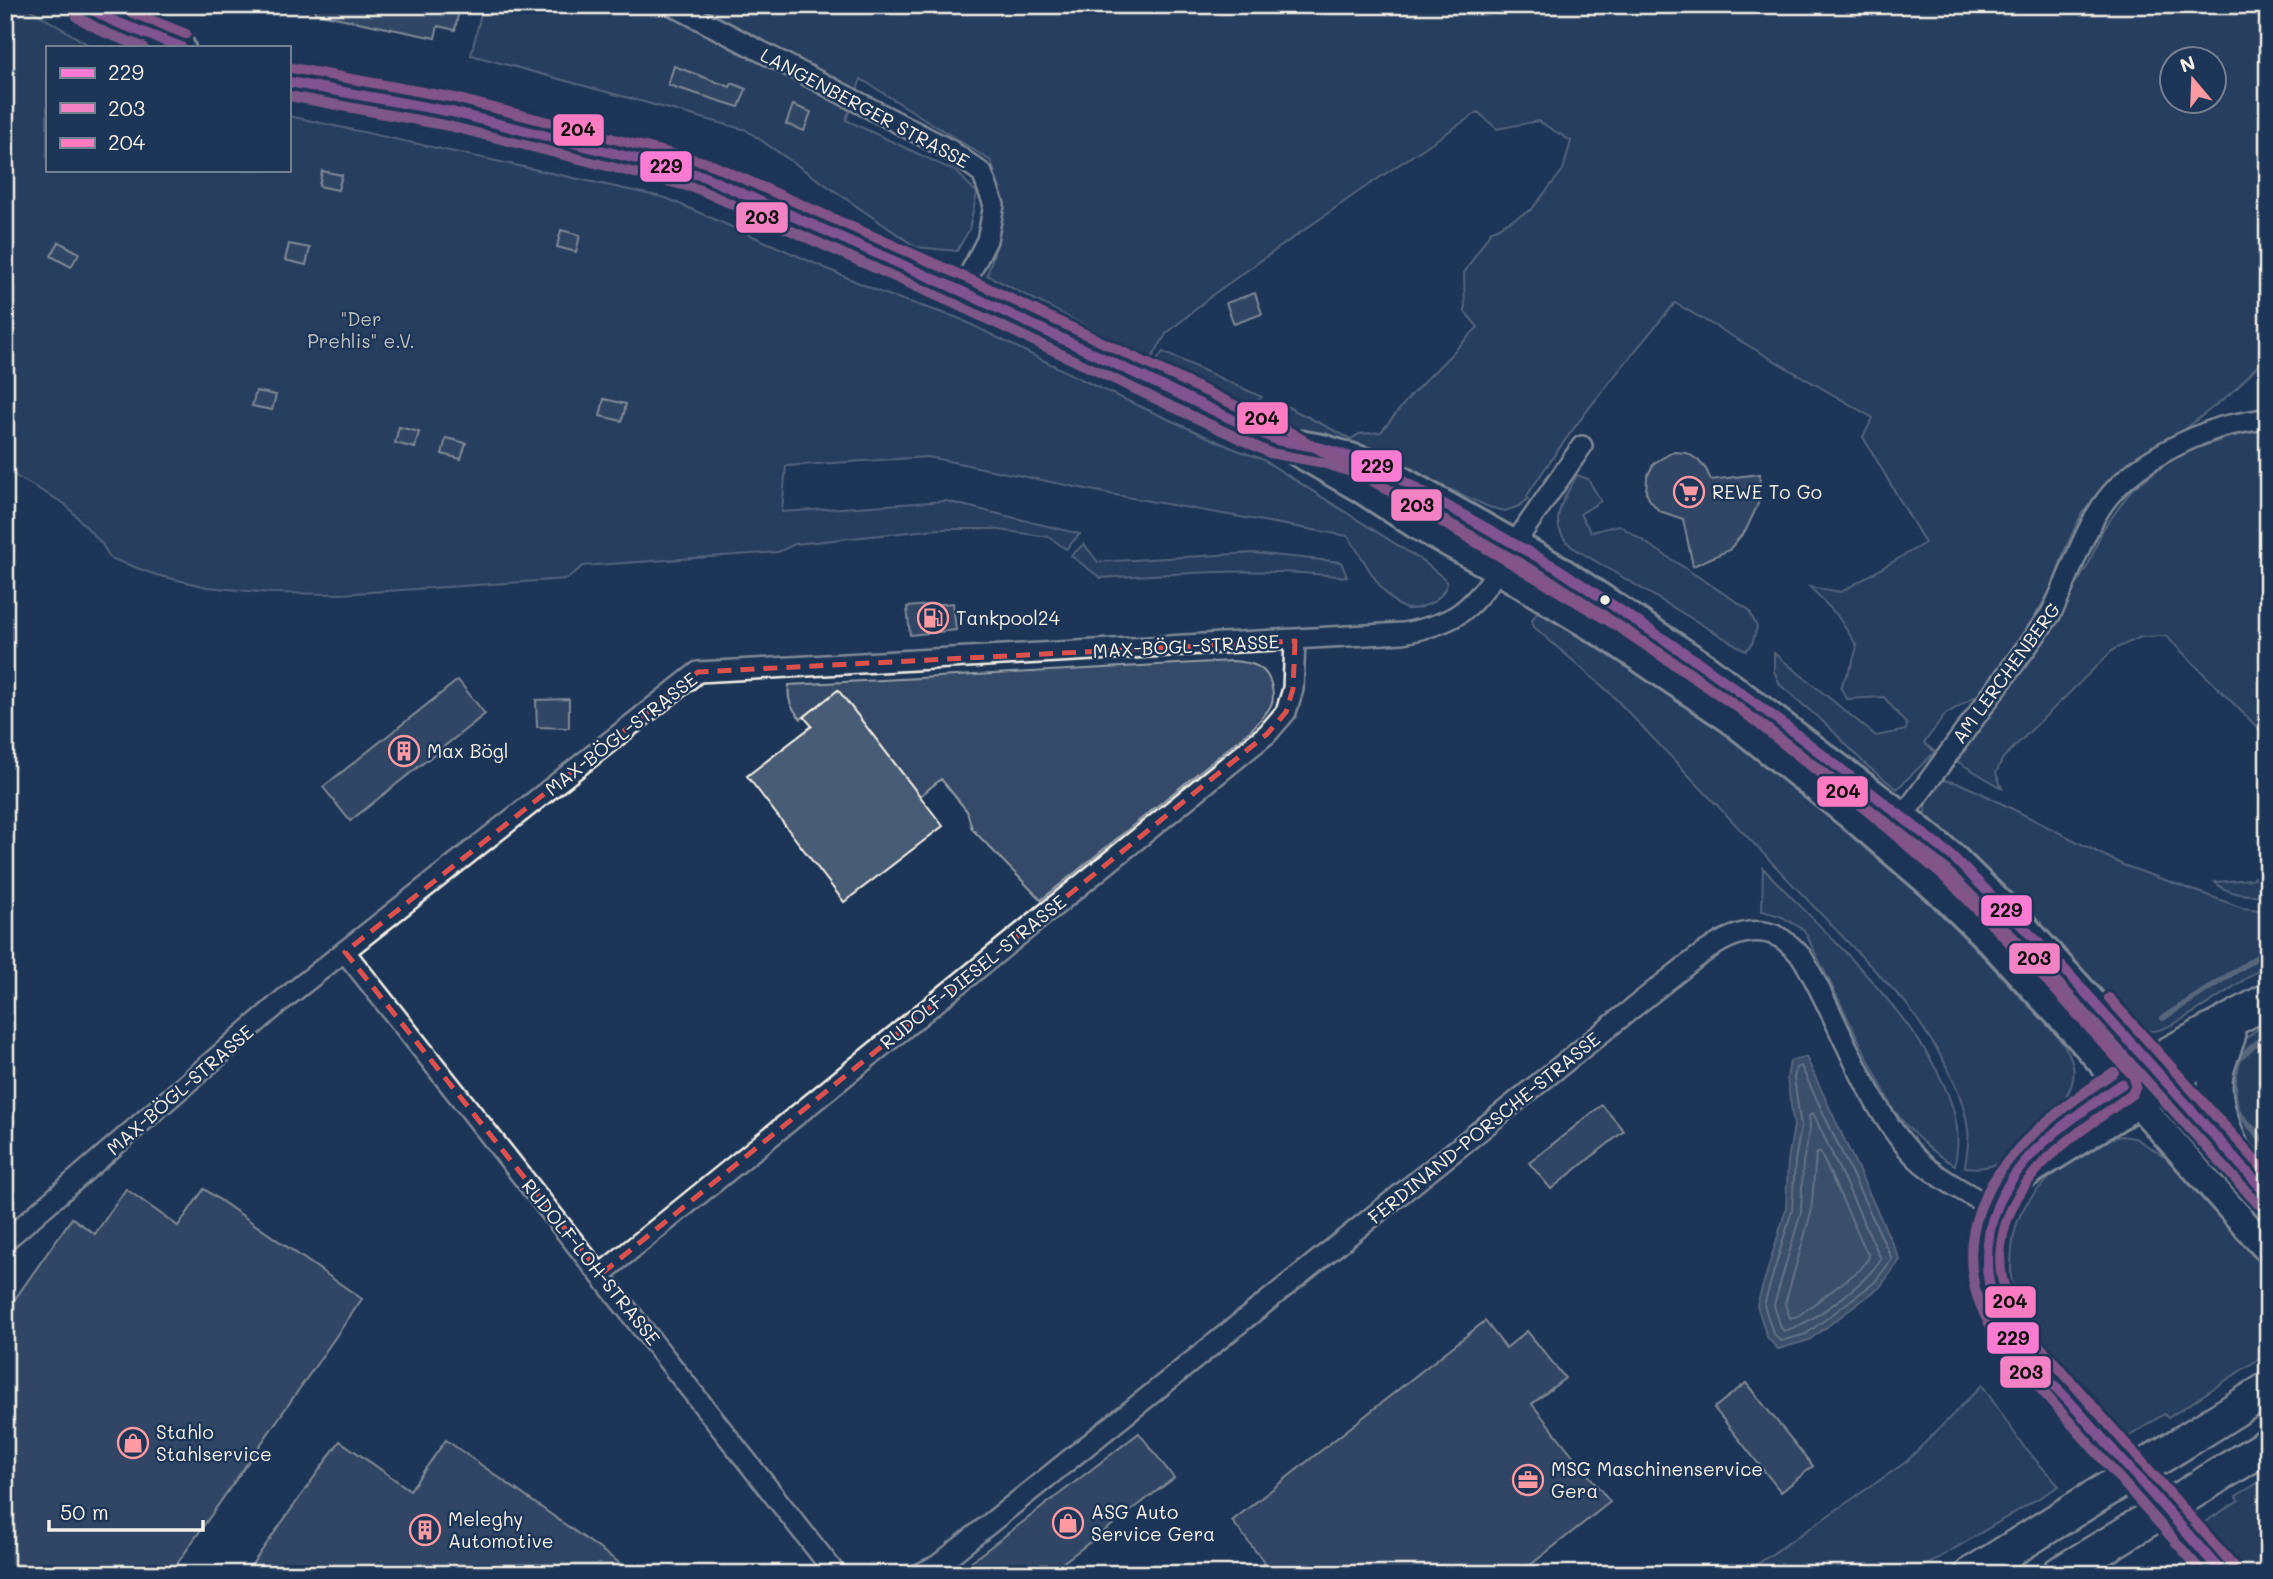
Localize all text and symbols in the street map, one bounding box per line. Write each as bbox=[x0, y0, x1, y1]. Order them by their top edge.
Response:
street label: LANGENBERGER STRASSE bbox=[756, 42, 974, 173]
legend bbox=[46, 46, 290, 172]
north arrow bbox=[2158, 46, 2228, 116]
text: N bbox=[2176, 49, 2198, 78]
text: 229 bbox=[108, 58, 144, 85]
text: 203 bbox=[108, 94, 145, 121]
line badge: 204 bbox=[552, 113, 605, 147]
text: 204 bbox=[561, 116, 595, 141]
text: 204 bbox=[108, 128, 146, 155]
line badge: 229 bbox=[639, 150, 693, 183]
text: 229 bbox=[650, 153, 683, 178]
line badge: 203 bbox=[735, 201, 789, 234]
text: 203 bbox=[745, 204, 779, 229]
park label: "Der Prehlis" e.V. bbox=[307, 306, 415, 353]
line badge: 204 bbox=[1236, 401, 1289, 435]
text: 204 bbox=[1245, 405, 1279, 430]
line badge: 229 bbox=[1350, 449, 1403, 483]
text: 229 bbox=[1361, 453, 1394, 478]
supermarket icon: REWE To Go bbox=[1672, 475, 1706, 509]
place label: REWE To Go bbox=[1712, 479, 1822, 504]
line badge: 203 bbox=[1390, 488, 1443, 522]
text: 203 bbox=[1400, 492, 1434, 517]
unlabelled marker bbox=[1598, 593, 1612, 607]
street label: AM LERCHENBERG bbox=[1946, 597, 2065, 748]
fuel station icon: Tankpool24 bbox=[916, 601, 950, 635]
place label: Tankpool24 bbox=[956, 605, 1060, 630]
street label: MAX-BÖGL-STRASSE bbox=[1092, 628, 1280, 663]
street label: MAX-BÖGL-STRASSE bbox=[539, 666, 702, 801]
building icon: Max Bögl bbox=[387, 734, 421, 768]
place label: Max Bögl bbox=[427, 738, 509, 763]
line badge: 204 bbox=[1816, 775, 1869, 808]
text: 204 bbox=[1826, 778, 1860, 803]
street label: RUDOLF-DIESEL-STRASSE bbox=[875, 889, 1071, 1054]
line badge: 229 bbox=[1980, 894, 2033, 927]
text: 229 bbox=[1990, 897, 2023, 922]
line badge: 203 bbox=[2008, 942, 2061, 975]
text: 203 bbox=[2017, 945, 2051, 970]
street label: MAX-BÖGL-STRASSE bbox=[101, 1019, 258, 1160]
street label: FERDINAND-PORSCHE-STRASSE bbox=[1362, 1026, 1605, 1229]
street label: RUDOLF-LOH-STRASSE bbox=[517, 1173, 666, 1350]
line badge: 204 bbox=[1984, 1285, 2037, 1319]
text: 204 bbox=[1993, 1288, 2027, 1313]
line badge: 229 bbox=[1986, 1321, 2040, 1355]
text: 229 bbox=[1997, 1325, 2030, 1350]
line badge: 203 bbox=[1999, 1355, 2052, 1389]
text: 203 bbox=[2009, 1359, 2043, 1384]
place label: Stahlo Stahlservice bbox=[156, 1419, 272, 1466]
shop icon: Stahlo Stahlservice bbox=[116, 1426, 150, 1460]
place label: MSG Maschinenservice Gera bbox=[1551, 1456, 1763, 1503]
office icon: MSG Maschinenservice Gera bbox=[1511, 1463, 1545, 1497]
scale bar bbox=[49, 1488, 203, 1532]
text: 50 m bbox=[60, 1498, 109, 1525]
place label: ASG Auto Service Gera bbox=[1091, 1499, 1215, 1546]
place label: Meleghy Automotive bbox=[448, 1506, 554, 1553]
shop icon: ASG Auto Service Gera bbox=[1051, 1506, 1085, 1540]
building icon: Meleghy Automotive bbox=[408, 1513, 442, 1547]

